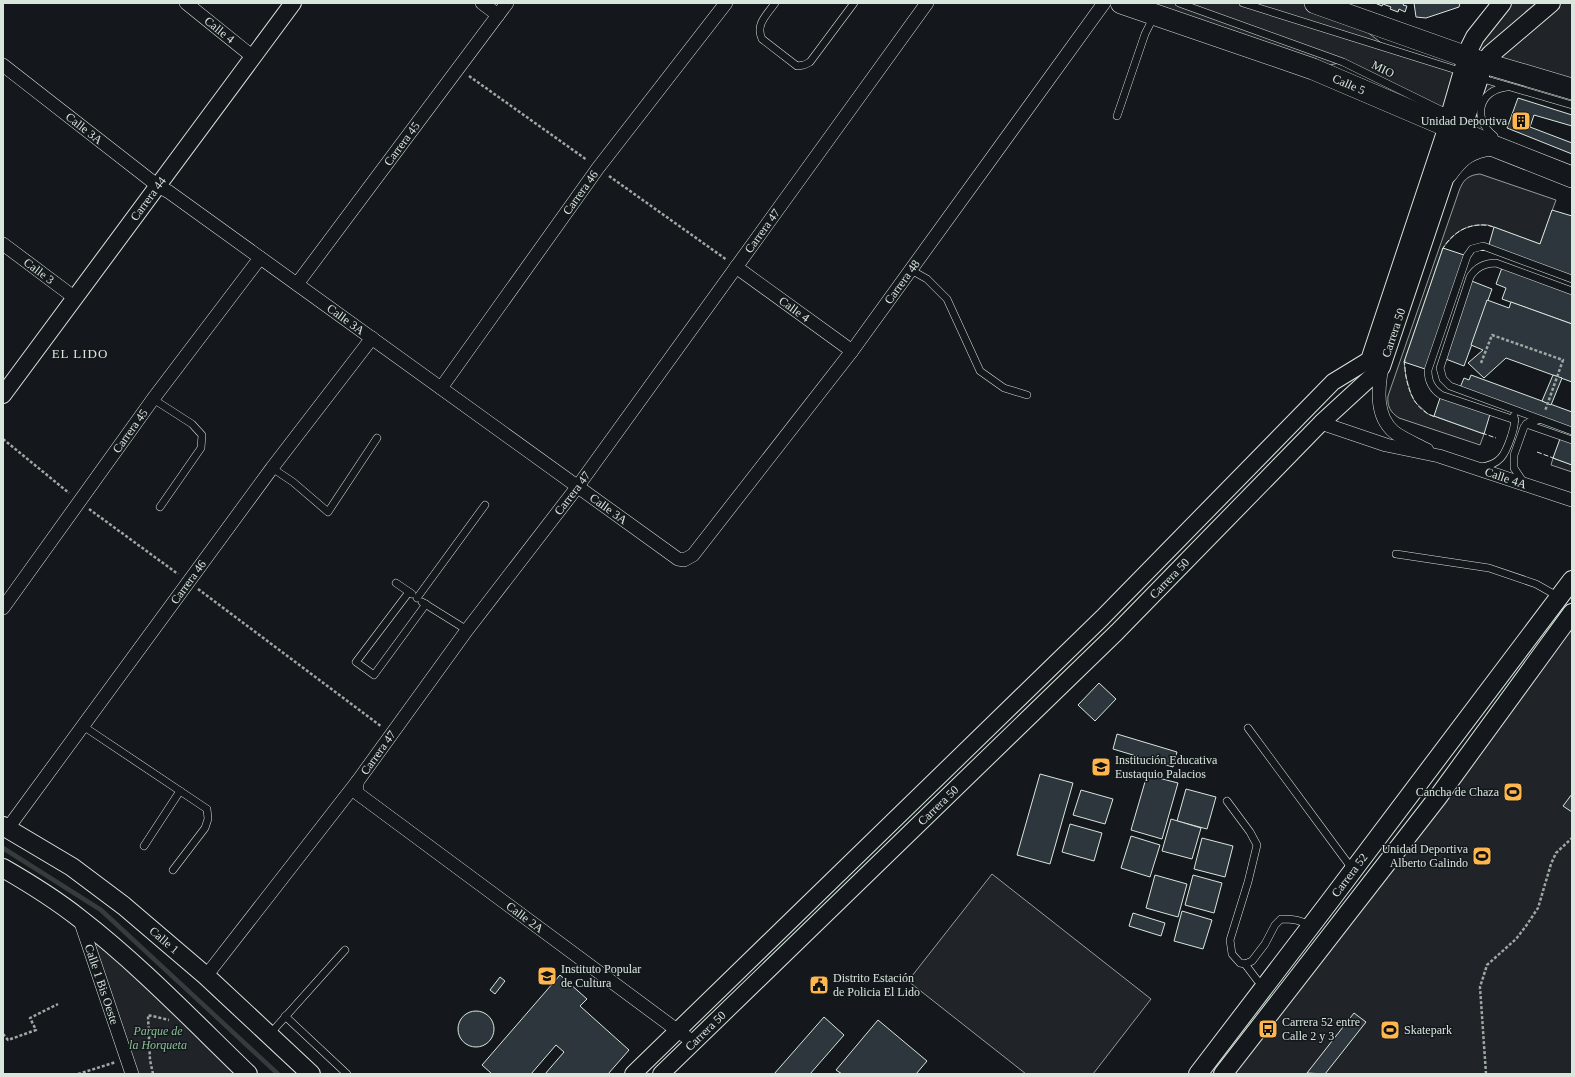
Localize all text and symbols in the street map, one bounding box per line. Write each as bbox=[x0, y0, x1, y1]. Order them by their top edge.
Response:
street label: Calle 4 bbox=[202, 14, 237, 46]
street label: MIO bbox=[1369, 58, 1397, 81]
street label: Calle 5 bbox=[1330, 71, 1367, 97]
street label: Calle 3A bbox=[63, 110, 106, 147]
building icon: Unidad Deportiva bbox=[1510, 110, 1532, 132]
place label: Unidad Deportiva bbox=[1421, 114, 1508, 128]
street label: Carrera 45 bbox=[381, 119, 423, 168]
street label: Carrera 46 bbox=[560, 168, 601, 217]
street label: Carrera 44 bbox=[127, 174, 169, 224]
street label: Carrera 47 bbox=[742, 206, 783, 256]
street label: Calle 3 bbox=[21, 255, 57, 287]
street label: Carrera 48 bbox=[881, 257, 923, 307]
street label: Calle 4 bbox=[776, 293, 812, 325]
street label: Calle 3A bbox=[324, 301, 368, 338]
street label: Carrera 50 bbox=[1379, 306, 1408, 359]
district label: EL LIDO bbox=[52, 346, 108, 361]
street label: Carrera 45 bbox=[110, 406, 151, 456]
street label: Calle 4A bbox=[1483, 465, 1529, 492]
street label: Carrera 47 bbox=[551, 469, 593, 518]
street label: Calle 3A bbox=[587, 491, 630, 527]
street label: Carrera 50 bbox=[1147, 555, 1192, 602]
street label: Carrera 46 bbox=[168, 557, 209, 607]
street label: Carrera 47 bbox=[358, 728, 399, 777]
place label: Institución Educativa Eustaquio Palacios bbox=[1115, 753, 1218, 781]
school or university icon: Institución Educativa Eustaquio Palacios bbox=[1090, 756, 1112, 778]
sports icon: Cancha de Chaza bbox=[1502, 781, 1524, 803]
street label: Carrera 50 bbox=[915, 783, 961, 828]
place label: Cancha de Chaza bbox=[1416, 785, 1500, 799]
place label: Unidad Deportiva Alberto Galindo bbox=[1382, 842, 1469, 870]
sports icon: Unidad Deportiva Alberto Galindo bbox=[1471, 845, 1493, 867]
street label: Carrera 52 bbox=[1329, 851, 1370, 900]
street label: Calle 2A bbox=[503, 899, 547, 936]
street label: Calle 1 bbox=[146, 924, 182, 957]
street label: Calle 1 Bis Oeste bbox=[82, 942, 122, 1026]
place label: Instituto Popular de Cultura bbox=[561, 962, 641, 990]
school or university icon: Instituto Popular de Cultura bbox=[536, 965, 558, 987]
place label: Distrito Estación de Policia El Lido bbox=[833, 971, 920, 999]
public building icon: Distrito Estación de Policia El Lido bbox=[808, 974, 830, 996]
street label: Carrera 50 bbox=[682, 1008, 729, 1054]
place label: Carrera 52 entre Calle 2 y 3 bbox=[1282, 1015, 1360, 1043]
bus stop icon: Carrera 52 entre Calle 2 y 3 bbox=[1257, 1018, 1279, 1040]
sports icon: Skatepark bbox=[1379, 1019, 1401, 1041]
place label: Skatepark bbox=[1404, 1023, 1452, 1037]
park label: Parque de la Horqueta bbox=[129, 1024, 187, 1052]

